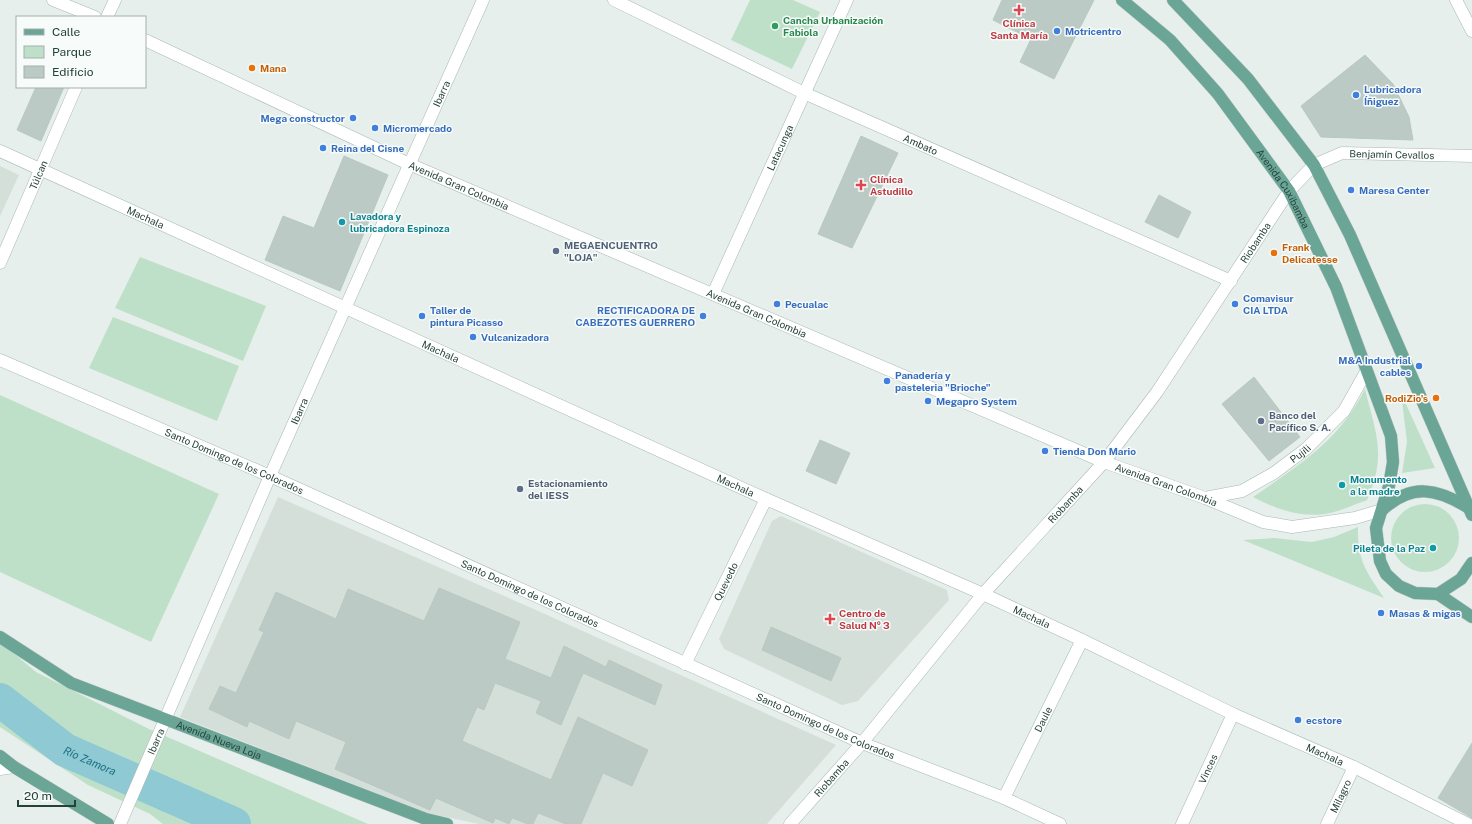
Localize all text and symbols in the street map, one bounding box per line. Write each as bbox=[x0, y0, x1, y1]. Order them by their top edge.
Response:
marker: Clínica Santa María bbox=[1013, 4, 1025, 16]
place label: Cancha Urbanización Fabiola bbox=[783, 14, 883, 38]
legend bbox=[16, 16, 146, 88]
place label: Clínica Santa María bbox=[990, 17, 1048, 41]
marker: Cancha Urbanización Fabiola bbox=[770, 21, 780, 31]
text: Calle bbox=[52, 25, 81, 39]
place label: Motricentro bbox=[1065, 25, 1122, 37]
marker: Motricentro bbox=[1052, 26, 1062, 36]
text: Parque bbox=[52, 45, 92, 59]
place label: Mana bbox=[260, 62, 287, 74]
marker: Mana bbox=[247, 63, 257, 73]
text: Edificio bbox=[52, 65, 94, 79]
street label: Ibarra bbox=[430, 79, 452, 108]
place label: Lubricadora Íñiguez bbox=[1364, 83, 1422, 107]
marker: Lubricadora Íñiguez bbox=[1351, 90, 1361, 100]
place label: Mega constructor bbox=[261, 112, 345, 124]
marker: Mega constructor bbox=[348, 113, 358, 123]
place label: Micromercado bbox=[383, 122, 452, 134]
marker: Micromercado bbox=[370, 123, 380, 133]
street label: Latacunga bbox=[764, 123, 795, 172]
street label: Ambato bbox=[902, 132, 940, 157]
place label: Reina del Cisne bbox=[331, 142, 404, 154]
marker: Reina del Cisne bbox=[318, 143, 328, 153]
street label: Avenida Cuxibamba bbox=[1254, 146, 1312, 230]
street label: Benjamín Cevallos bbox=[1349, 147, 1434, 161]
street label: Túlcan bbox=[26, 158, 50, 191]
street label: Avenida Gran Colombia bbox=[407, 159, 511, 212]
place label: Clínica Astudillo bbox=[870, 173, 913, 197]
marker: Clínica Astudillo bbox=[855, 179, 867, 191]
place label: Maresa Center bbox=[1359, 184, 1430, 196]
marker: Maresa Center bbox=[1346, 185, 1356, 195]
street label: Machala bbox=[125, 204, 166, 231]
place label: Lavadora y lubricadora Espinoza bbox=[350, 210, 450, 234]
marker: Lavadora y lubricadora Espinoza bbox=[337, 217, 347, 227]
street label: Riobamba bbox=[1237, 220, 1273, 265]
place label: MEGAENCUENTRO "LOJA" bbox=[564, 239, 658, 263]
place label: Frank Delicatesse bbox=[1282, 241, 1338, 265]
marker: MEGAENCUENTRO "LOJA" bbox=[551, 246, 561, 256]
marker: Frank Delicatesse bbox=[1269, 248, 1279, 258]
street label: Avenida Gran Colombia bbox=[705, 286, 809, 340]
place label: Comavisur CIA LTDA bbox=[1243, 292, 1294, 316]
place label: Pecualac bbox=[785, 298, 829, 310]
marker: Pecualac bbox=[772, 299, 782, 309]
marker: Comavisur CIA LTDA bbox=[1230, 299, 1240, 309]
place label: Taller de pintura Picasso bbox=[430, 304, 503, 328]
place label: RECTIFICADORA DE CABEZOTES GUERRERO bbox=[575, 304, 695, 328]
marker: Taller de pintura Picasso bbox=[417, 311, 427, 321]
marker: RECTIFICADORA DE CABEZOTES GUERRERO bbox=[698, 311, 708, 321]
place label: Vulcanizadora bbox=[481, 331, 549, 343]
marker: Vulcanizadora bbox=[468, 332, 478, 342]
street label: Machala bbox=[420, 338, 461, 365]
place label: M&A Industrial cables bbox=[1338, 354, 1411, 378]
marker: M&A Industrial cables bbox=[1414, 361, 1424, 371]
place label: Panadería y pasteleria "Brioche" bbox=[895, 369, 991, 393]
marker: Panadería y pasteleria "Brioche" bbox=[882, 376, 892, 386]
place label: RodiZio's bbox=[1385, 392, 1428, 404]
marker: RodiZio's bbox=[1431, 393, 1441, 403]
place label: Megapro System bbox=[936, 395, 1017, 407]
street label: Ibarra bbox=[288, 396, 310, 426]
marker: Megapro System bbox=[923, 396, 933, 406]
place label: Banco del Pacífico S. A. bbox=[1269, 409, 1331, 433]
marker: Banco del Pacífico S. A. bbox=[1256, 416, 1266, 426]
street label: Santo Domingo de los Colorados bbox=[163, 426, 305, 496]
street label: Pujili bbox=[1287, 442, 1313, 465]
place label: Tienda Don Mario bbox=[1053, 445, 1136, 457]
marker: Tienda Don Mario bbox=[1040, 446, 1050, 456]
street label: Avenida Gran Colombia bbox=[1114, 460, 1219, 508]
street label: Machala bbox=[715, 472, 756, 499]
place label: Monumento a la madre bbox=[1350, 473, 1407, 497]
place label: Estacionamiento del IESS bbox=[528, 477, 608, 501]
marker: Monumento a la madre bbox=[1337, 480, 1347, 490]
street label: Riobamba bbox=[1045, 483, 1085, 525]
marker: Estacionamiento del IESS bbox=[515, 484, 525, 494]
place label: Pileta de la Paz bbox=[1353, 542, 1425, 554]
marker: Pileta de la Paz bbox=[1428, 543, 1438, 553]
street label: Santo Domingo de los Colorados bbox=[459, 557, 601, 630]
street label: Quevedo bbox=[711, 560, 740, 603]
street label: Machala bbox=[1011, 603, 1052, 630]
place label: Centro de Salud Nº 3 bbox=[839, 607, 890, 631]
place label: Masas & migas bbox=[1389, 607, 1461, 619]
marker: Masas & migas bbox=[1376, 608, 1386, 618]
marker: Centro de Salud Nº 3 bbox=[824, 613, 836, 625]
street label: Santo Domingo de los Colorados bbox=[754, 690, 896, 761]
street label: Daule bbox=[1032, 704, 1054, 734]
place label: ecstore bbox=[1306, 714, 1342, 726]
marker: ecstore bbox=[1293, 715, 1303, 725]
street label: Avenida Nueva Loja bbox=[174, 718, 263, 761]
street label: Ibarra bbox=[145, 726, 167, 756]
street label: Machala bbox=[1304, 741, 1346, 768]
water label: Río Zamora bbox=[62, 744, 118, 778]
street label: Vinces bbox=[1196, 752, 1220, 785]
street label: Riobamba bbox=[811, 756, 851, 799]
street label: Milagro bbox=[1327, 777, 1353, 815]
scale bar bbox=[18, 782, 75, 808]
text: 20 m bbox=[24, 789, 52, 803]

